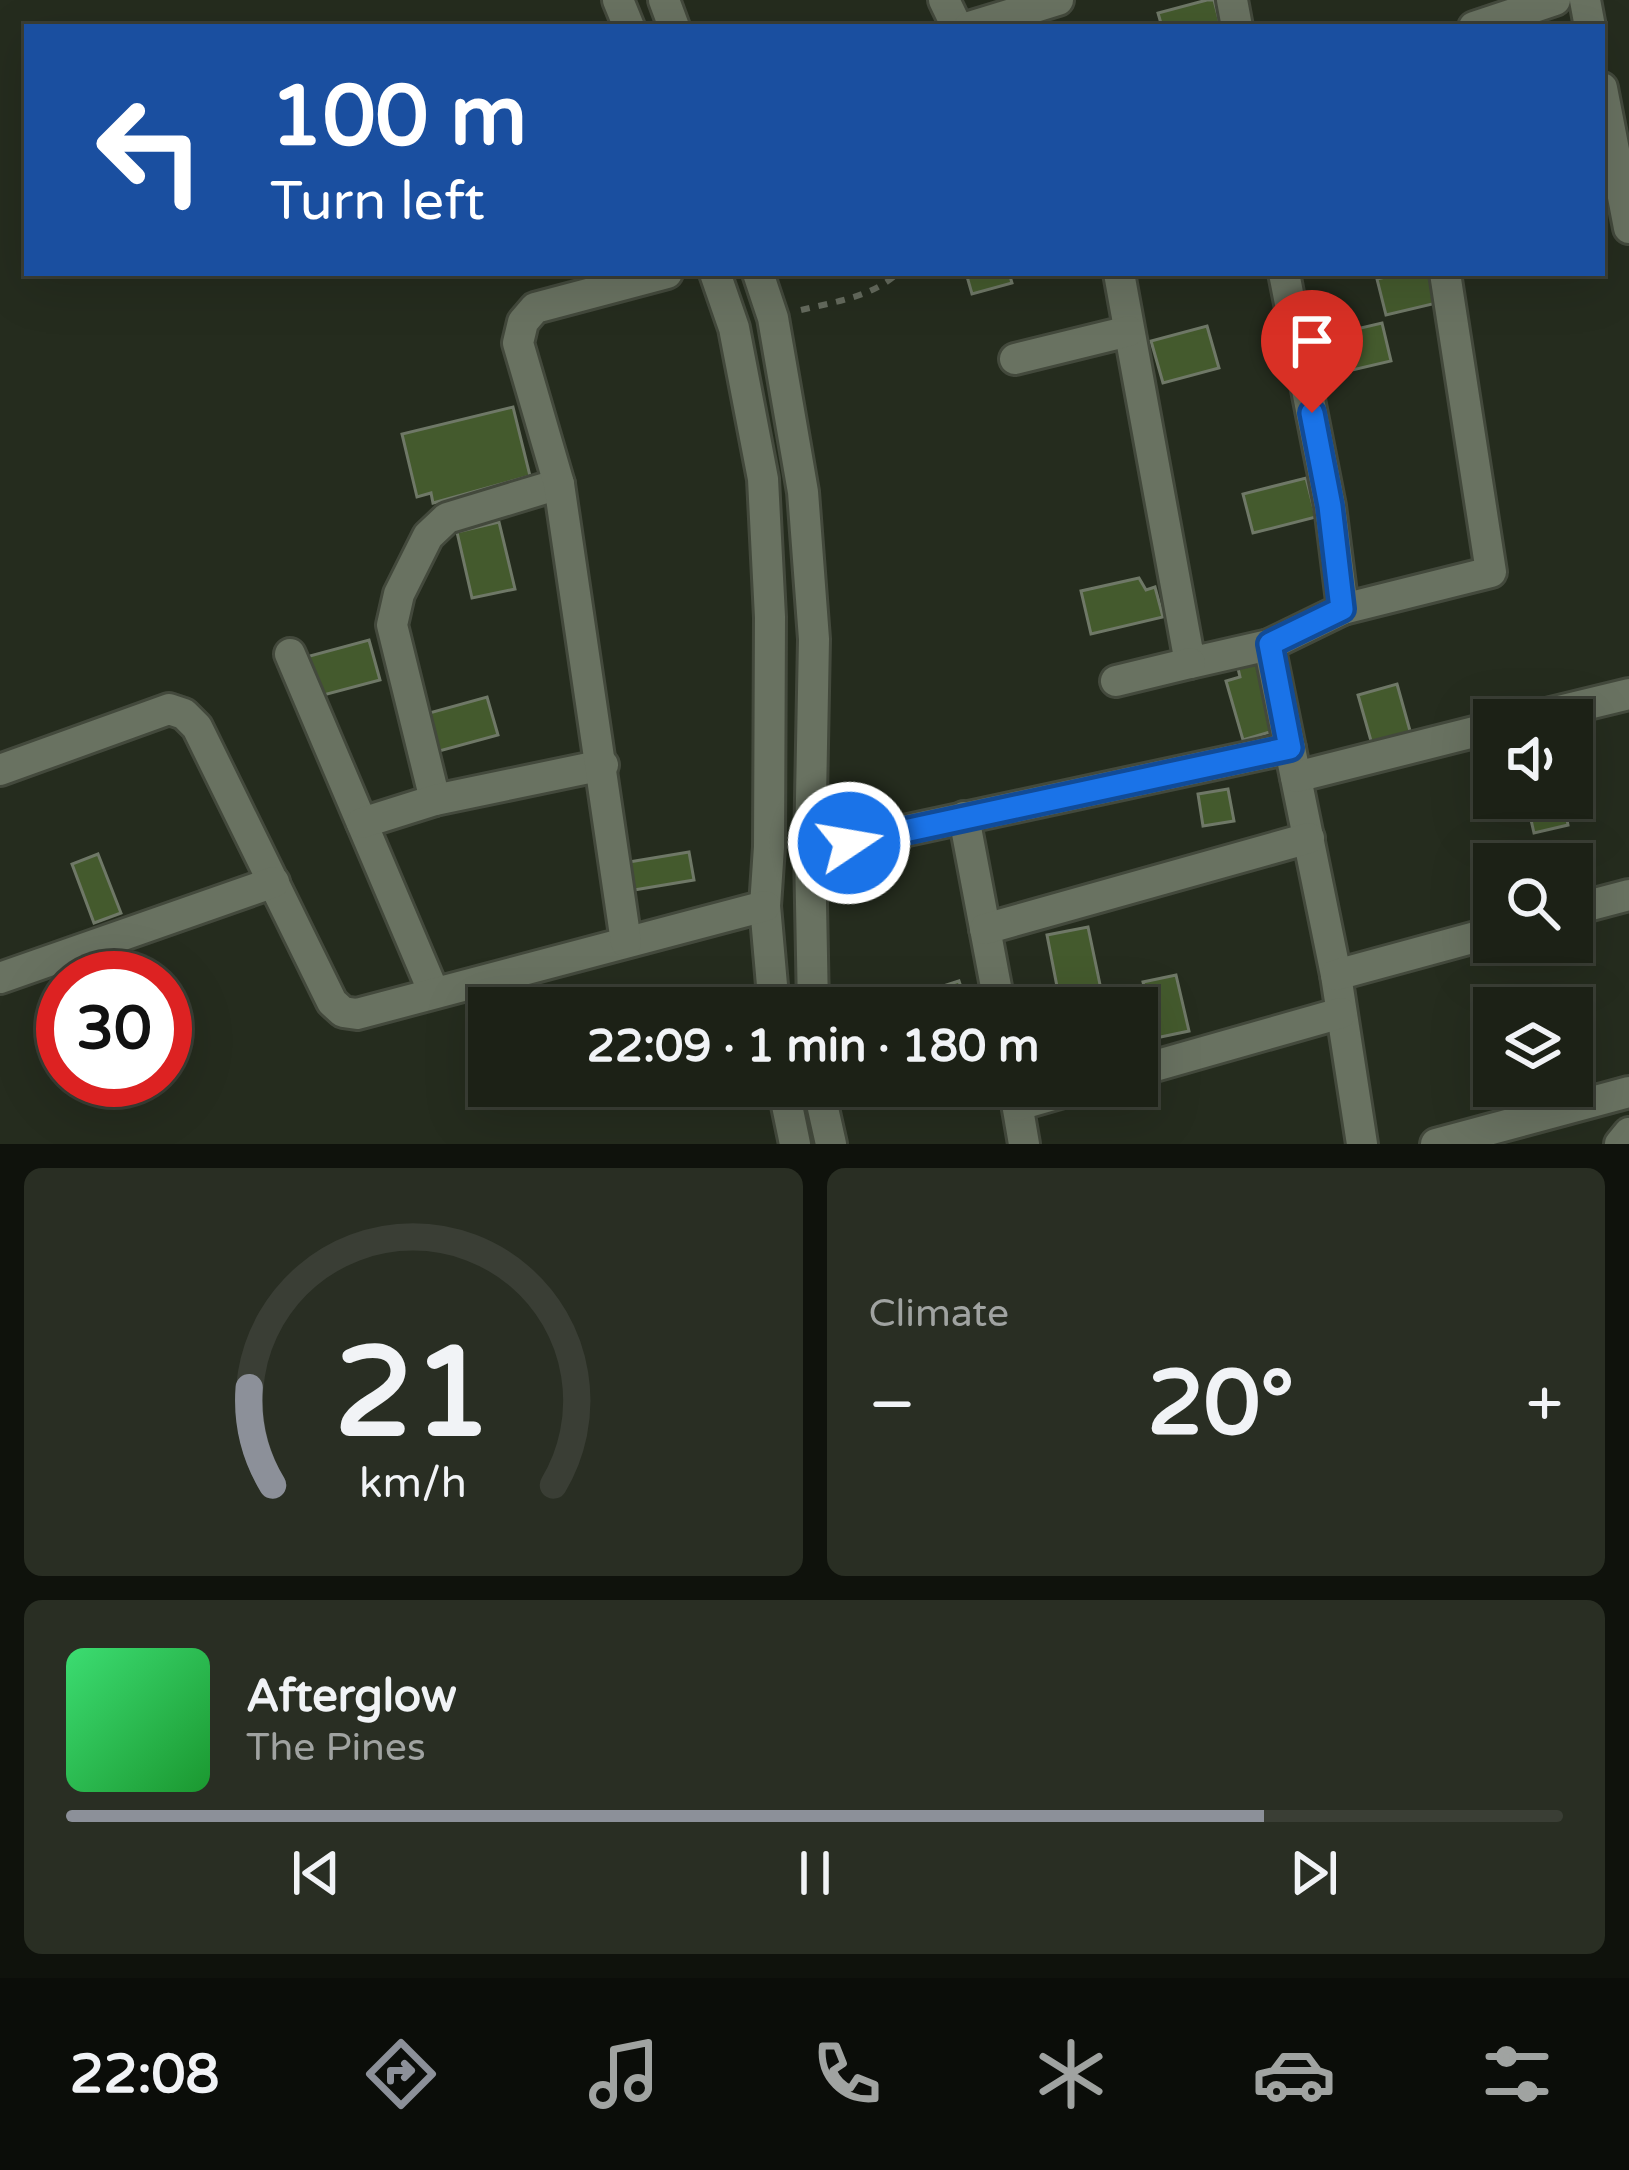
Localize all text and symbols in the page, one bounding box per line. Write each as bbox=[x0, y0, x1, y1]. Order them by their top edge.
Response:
text: 100 m bbox=[270, 67, 527, 168]
icon: left bbox=[72, 72, 228, 228]
text: Turn left bbox=[270, 169, 485, 234]
pin bbox=[1261, 290, 1363, 413]
icon: arrive bbox=[1279, 308, 1345, 374]
map controls bbox=[1473, 699, 1593, 1107]
button: sound bbox=[1473, 699, 1593, 819]
position arrow bbox=[786, 780, 912, 906]
button: search bbox=[1473, 843, 1593, 963]
speed limit sign: 30 bbox=[36, 951, 192, 1107]
button: layers bbox=[1473, 987, 1593, 1107]
text: 22:09 · 1 min · 180 m bbox=[587, 1020, 1039, 1074]
text: Climate bbox=[869, 1290, 1009, 1337]
text: 21 bbox=[335, 1319, 492, 1470]
text: 20° bbox=[1147, 1350, 1294, 1459]
text: − bbox=[869, 1365, 916, 1445]
text: + bbox=[1526, 1365, 1563, 1445]
text: km/h bbox=[359, 1458, 467, 1509]
text: Afterglow bbox=[246, 1670, 457, 1724]
text: The Pines bbox=[246, 1724, 426, 1771]
icon: previous bbox=[283, 1840, 349, 1906]
icon: pause bbox=[782, 1840, 848, 1906]
icon: next bbox=[1281, 1840, 1347, 1906]
icon: directions bbox=[359, 2032, 443, 2116]
icon: music bbox=[582, 2032, 666, 2116]
icon: phone bbox=[805, 2032, 889, 2116]
icon: climate bbox=[1029, 2032, 1113, 2116]
icon: car bbox=[1252, 2032, 1336, 2116]
icon: filters bbox=[1475, 2032, 1559, 2116]
text: 22:08 bbox=[70, 2042, 219, 2107]

